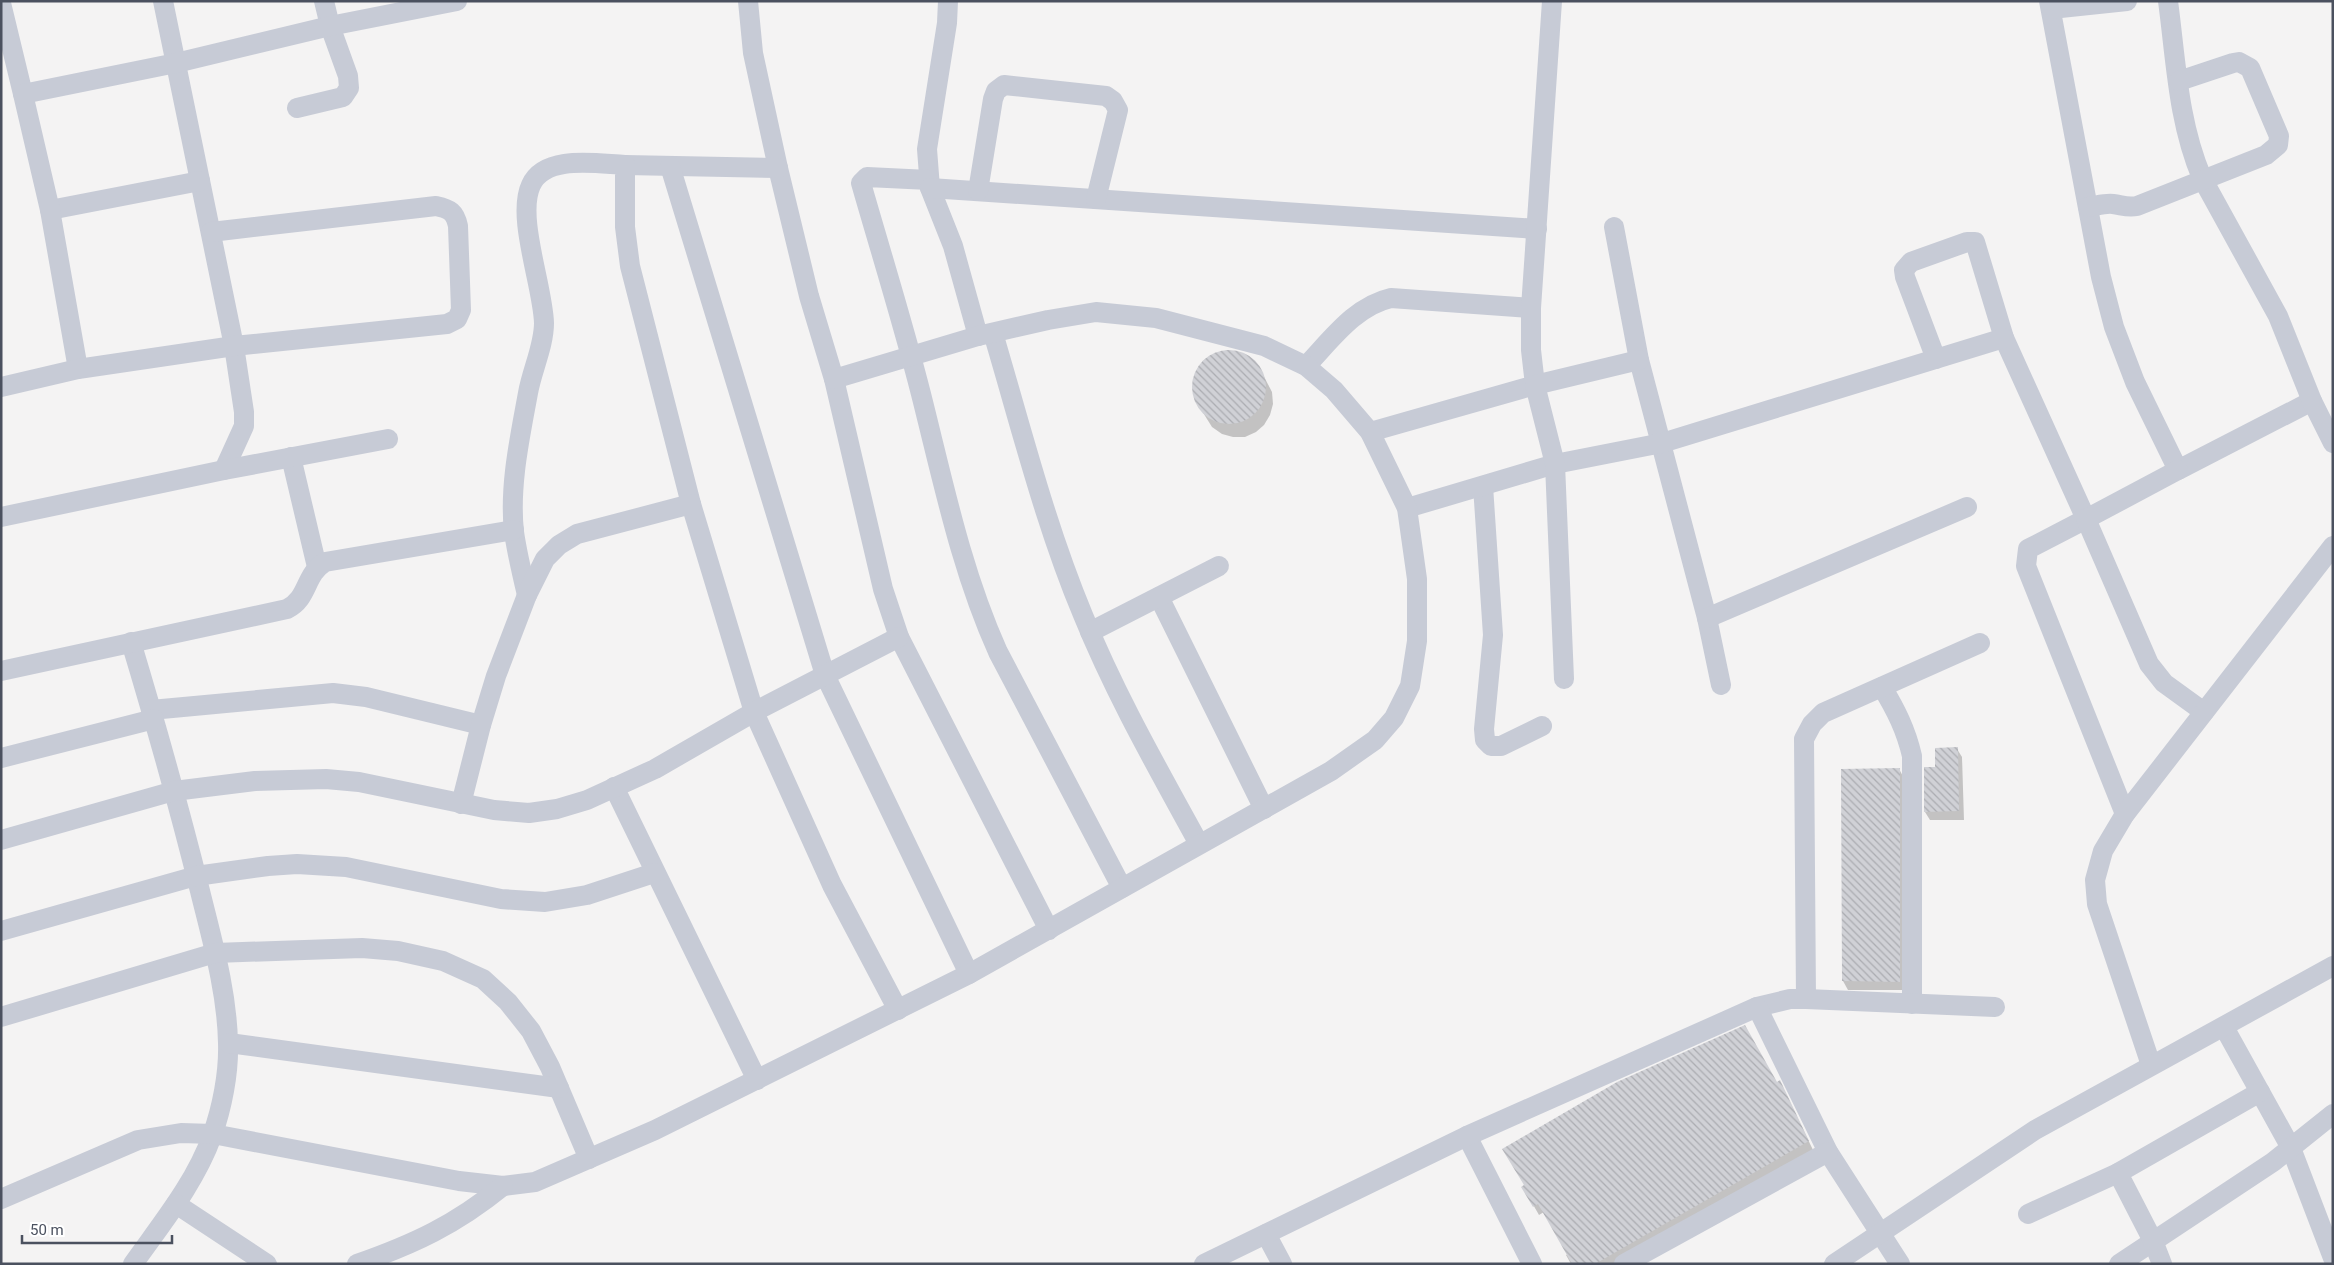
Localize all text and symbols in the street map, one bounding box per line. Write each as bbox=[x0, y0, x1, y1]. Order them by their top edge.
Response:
scale bar bbox=[22, 1212, 172, 1244]
text: 50 m bbox=[30, 1221, 64, 1239]

